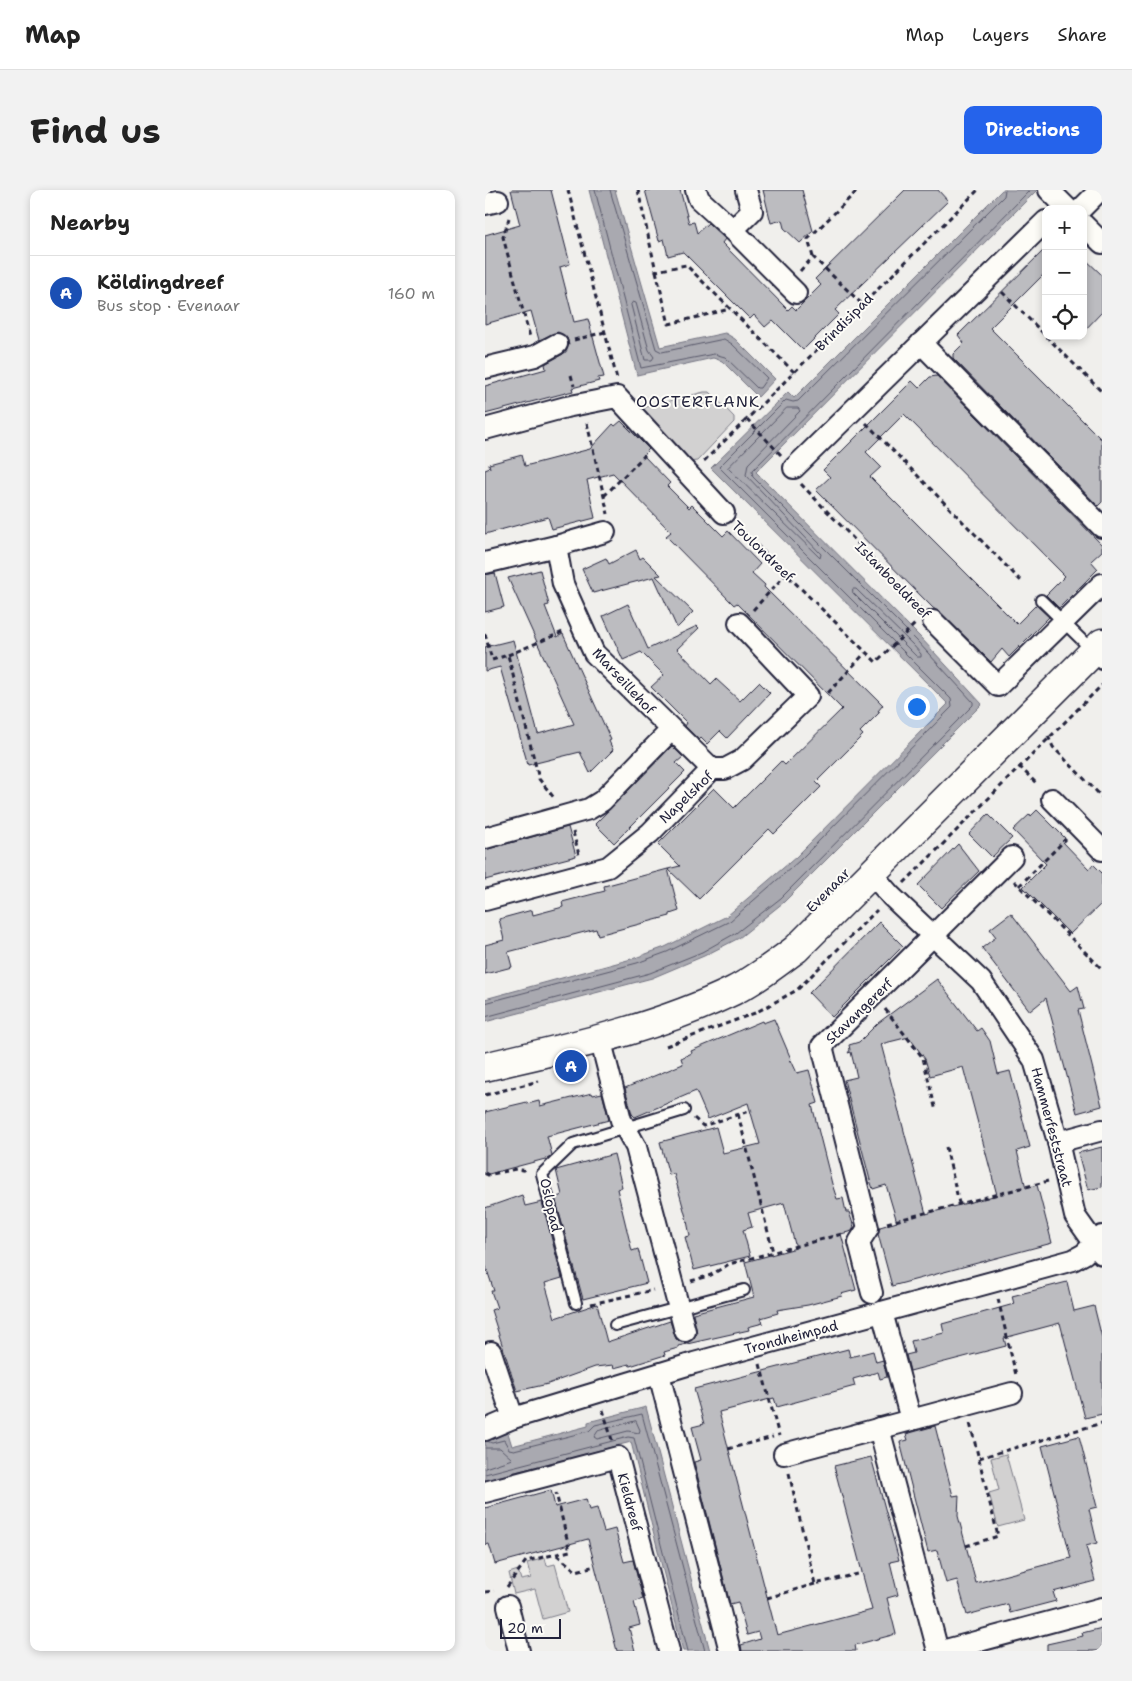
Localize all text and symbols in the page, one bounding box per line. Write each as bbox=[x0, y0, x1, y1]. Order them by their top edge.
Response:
text: Map bbox=[25, 19, 81, 51]
text: Map bbox=[906, 23, 944, 47]
text: Layers bbox=[972, 23, 1029, 47]
text: Share bbox=[1057, 23, 1107, 47]
button: Directions bbox=[964, 106, 1102, 154]
text: Find us bbox=[30, 107, 161, 154]
map controls bbox=[1042, 205, 1087, 340]
button: + bbox=[1042, 205, 1087, 250]
text: Nearby bbox=[50, 209, 130, 237]
button: − bbox=[1042, 250, 1087, 295]
text: Köldingdreef bbox=[97, 270, 224, 295]
text: A bbox=[60, 283, 72, 304]
text: 160 m bbox=[388, 283, 435, 304]
street label: Brindisipad bbox=[811, 289, 877, 355]
text: Bus stop · Evenaar bbox=[97, 295, 240, 316]
button: locate bbox=[1042, 295, 1087, 340]
district label: OOSTERFLANK bbox=[636, 391, 760, 412]
street label: Toulondreef bbox=[728, 517, 799, 586]
street label: Istanboeldreef bbox=[851, 537, 935, 623]
street label: Marseillehof bbox=[589, 644, 660, 719]
your location bbox=[904, 694, 930, 720]
street label: Napelshof bbox=[655, 766, 717, 827]
street label: Evenaar bbox=[802, 864, 854, 916]
street label: Stavangererf bbox=[821, 974, 897, 1048]
pin: A bbox=[555, 1047, 587, 1085]
street label: Hammerfeststraat bbox=[1027, 1065, 1077, 1189]
street label: Oslopad bbox=[536, 1176, 566, 1234]
street label: Trondheimpad bbox=[742, 1316, 840, 1358]
street label: Kieldreef bbox=[614, 1471, 647, 1534]
scale bar bbox=[500, 1616, 561, 1639]
text: 20 m bbox=[507, 1619, 543, 1637]

